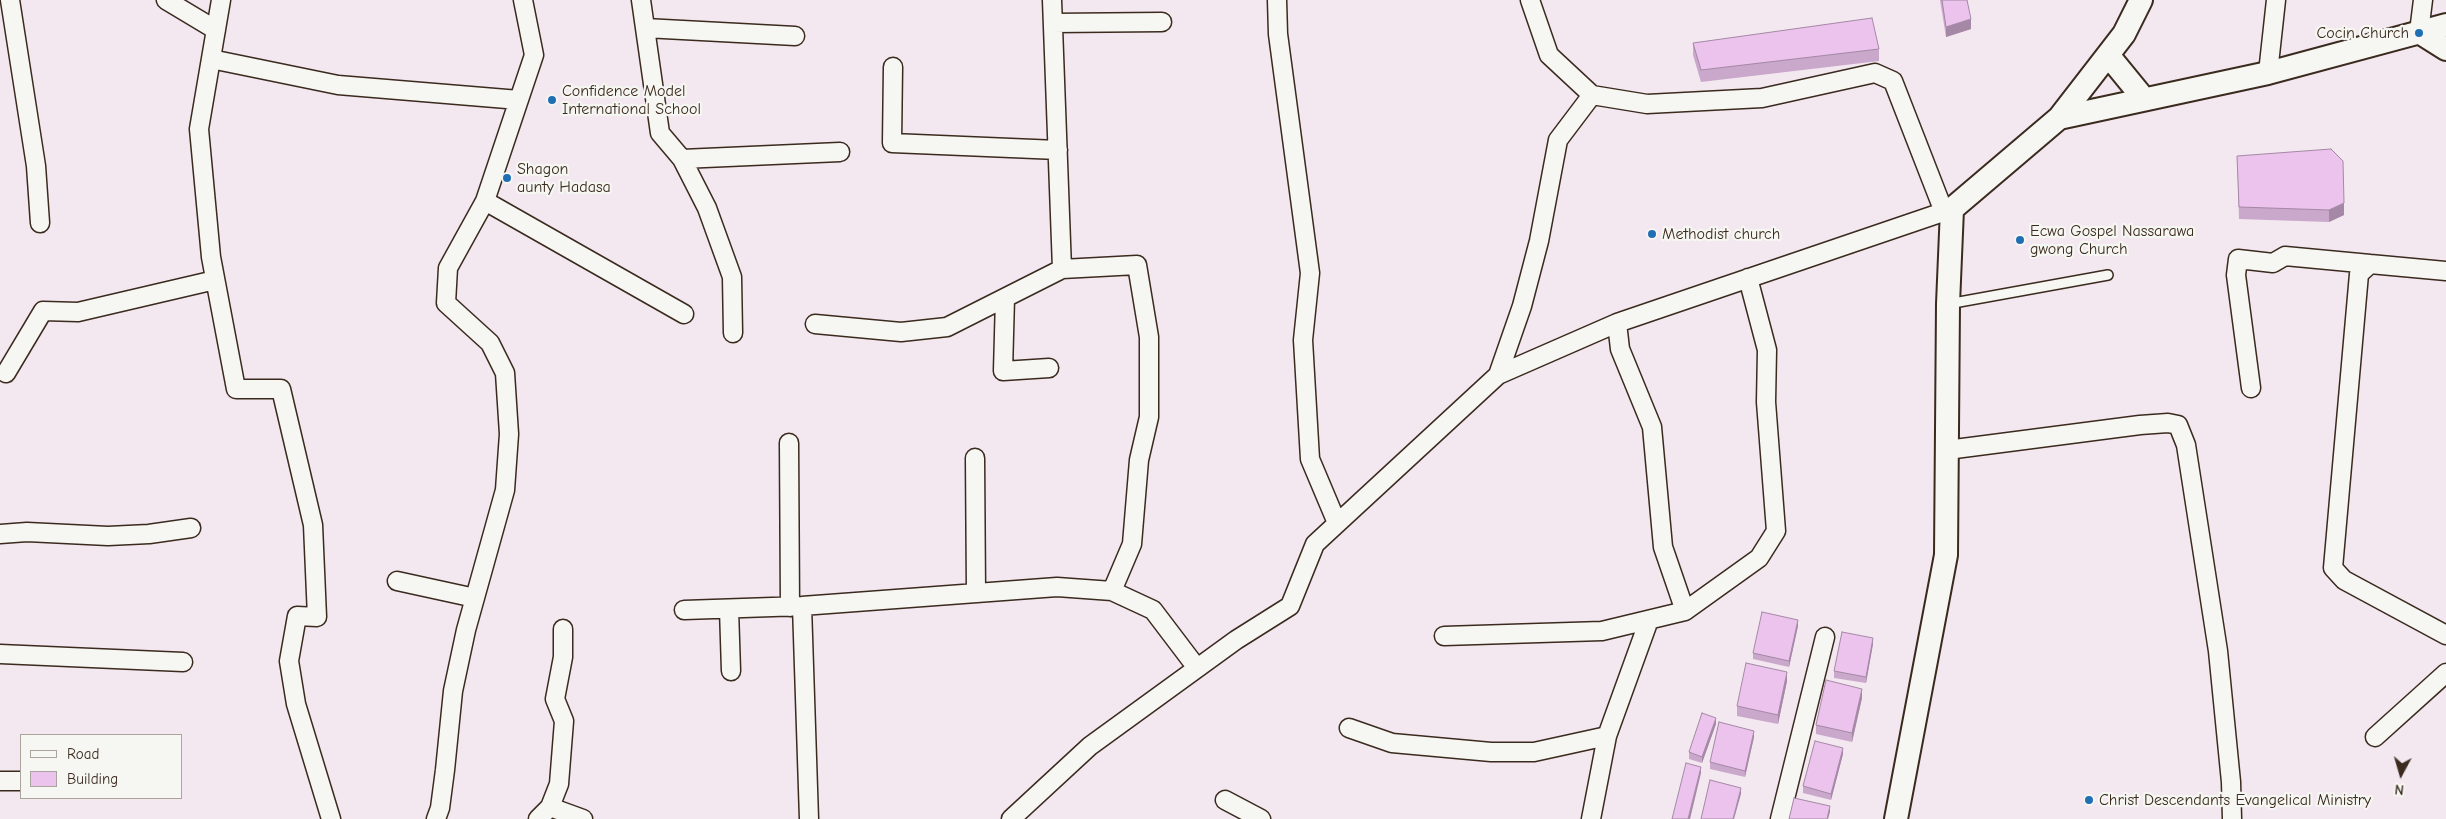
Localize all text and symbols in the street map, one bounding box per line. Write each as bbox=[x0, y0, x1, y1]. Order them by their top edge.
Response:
place label: Cocin Church bbox=[2316, 23, 2409, 43]
marker: Cocin Church bbox=[2413, 27, 2425, 39]
place label: Confidence Model International School bbox=[562, 81, 701, 119]
marker: Confidence Model International School bbox=[546, 94, 558, 106]
place label: Shagon aunty Hadasa bbox=[517, 159, 611, 197]
marker: Shagon aunty Hadasa bbox=[501, 172, 513, 184]
place label: Ecwa Gospel Nassarawa gwong Church bbox=[2030, 221, 2194, 259]
place label: Methodist church bbox=[1662, 224, 1780, 244]
marker: Methodist church bbox=[1646, 228, 1658, 240]
marker: Ecwa Gospel Nassarawa gwong Church bbox=[2014, 234, 2026, 246]
legend bbox=[20, 734, 182, 799]
text: Road bbox=[67, 745, 99, 763]
north arrow bbox=[2376, 749, 2426, 799]
text: Building bbox=[67, 770, 118, 788]
text: N bbox=[2394, 780, 2405, 798]
place label: Christ Descendants Evangelical Ministry bbox=[2099, 790, 2371, 810]
marker: Christ Descendants Evangelical Ministry bbox=[2083, 794, 2095, 806]

